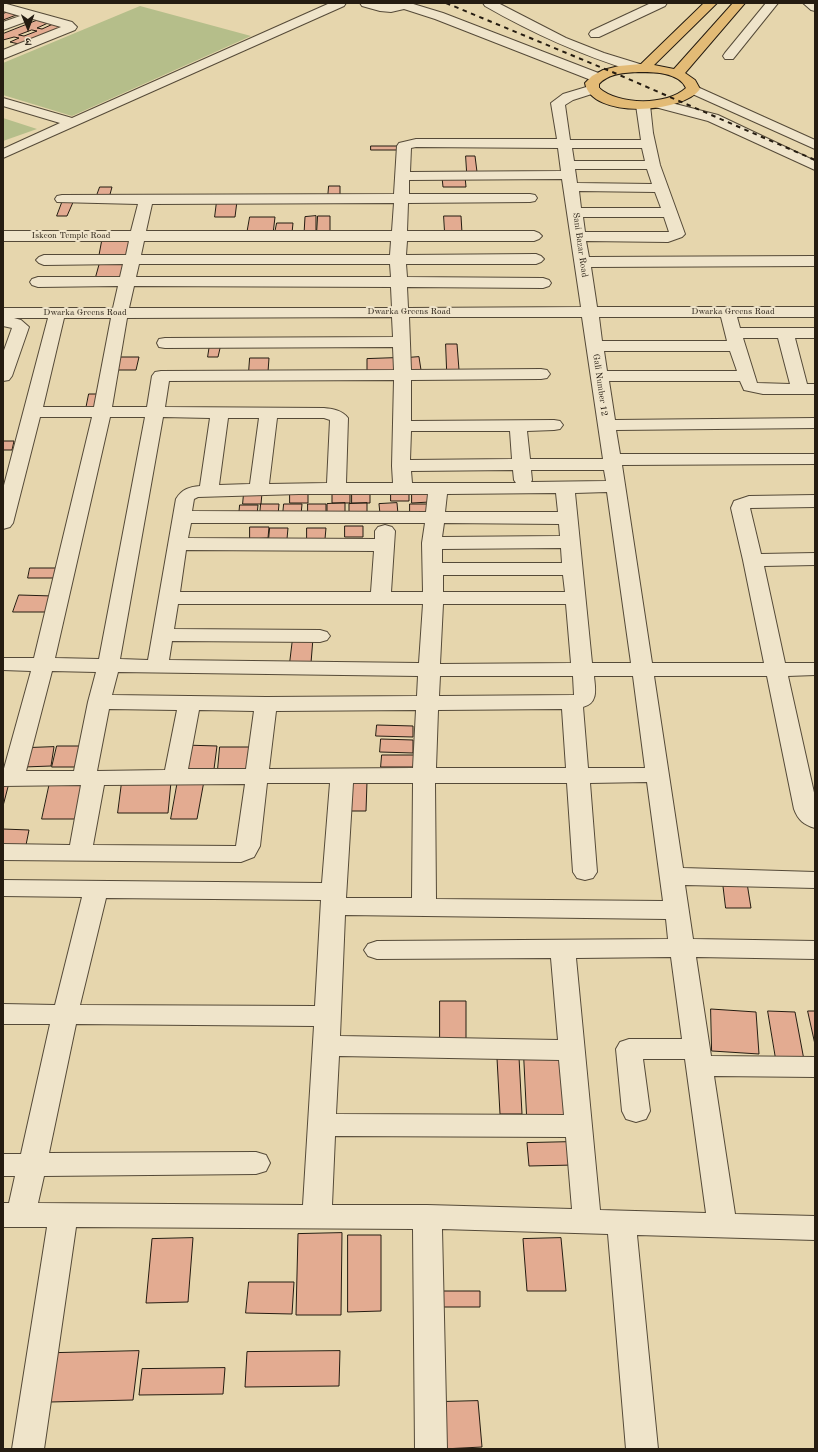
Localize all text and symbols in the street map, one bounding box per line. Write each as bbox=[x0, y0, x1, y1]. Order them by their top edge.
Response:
north arrow bbox=[8, 8, 48, 48]
text: उ bbox=[25, 35, 31, 46]
street label: Sani Bazar Road bbox=[570, 212, 590, 278]
street label: Iskcon Temple Road bbox=[32, 231, 110, 241]
street label: Dwarka Greens Road bbox=[367, 307, 451, 317]
street label: Dwarka Greens Road bbox=[691, 307, 775, 317]
street label: Dwarka Greens Road bbox=[43, 308, 127, 318]
street label: Gali Number 12 bbox=[590, 353, 610, 417]

